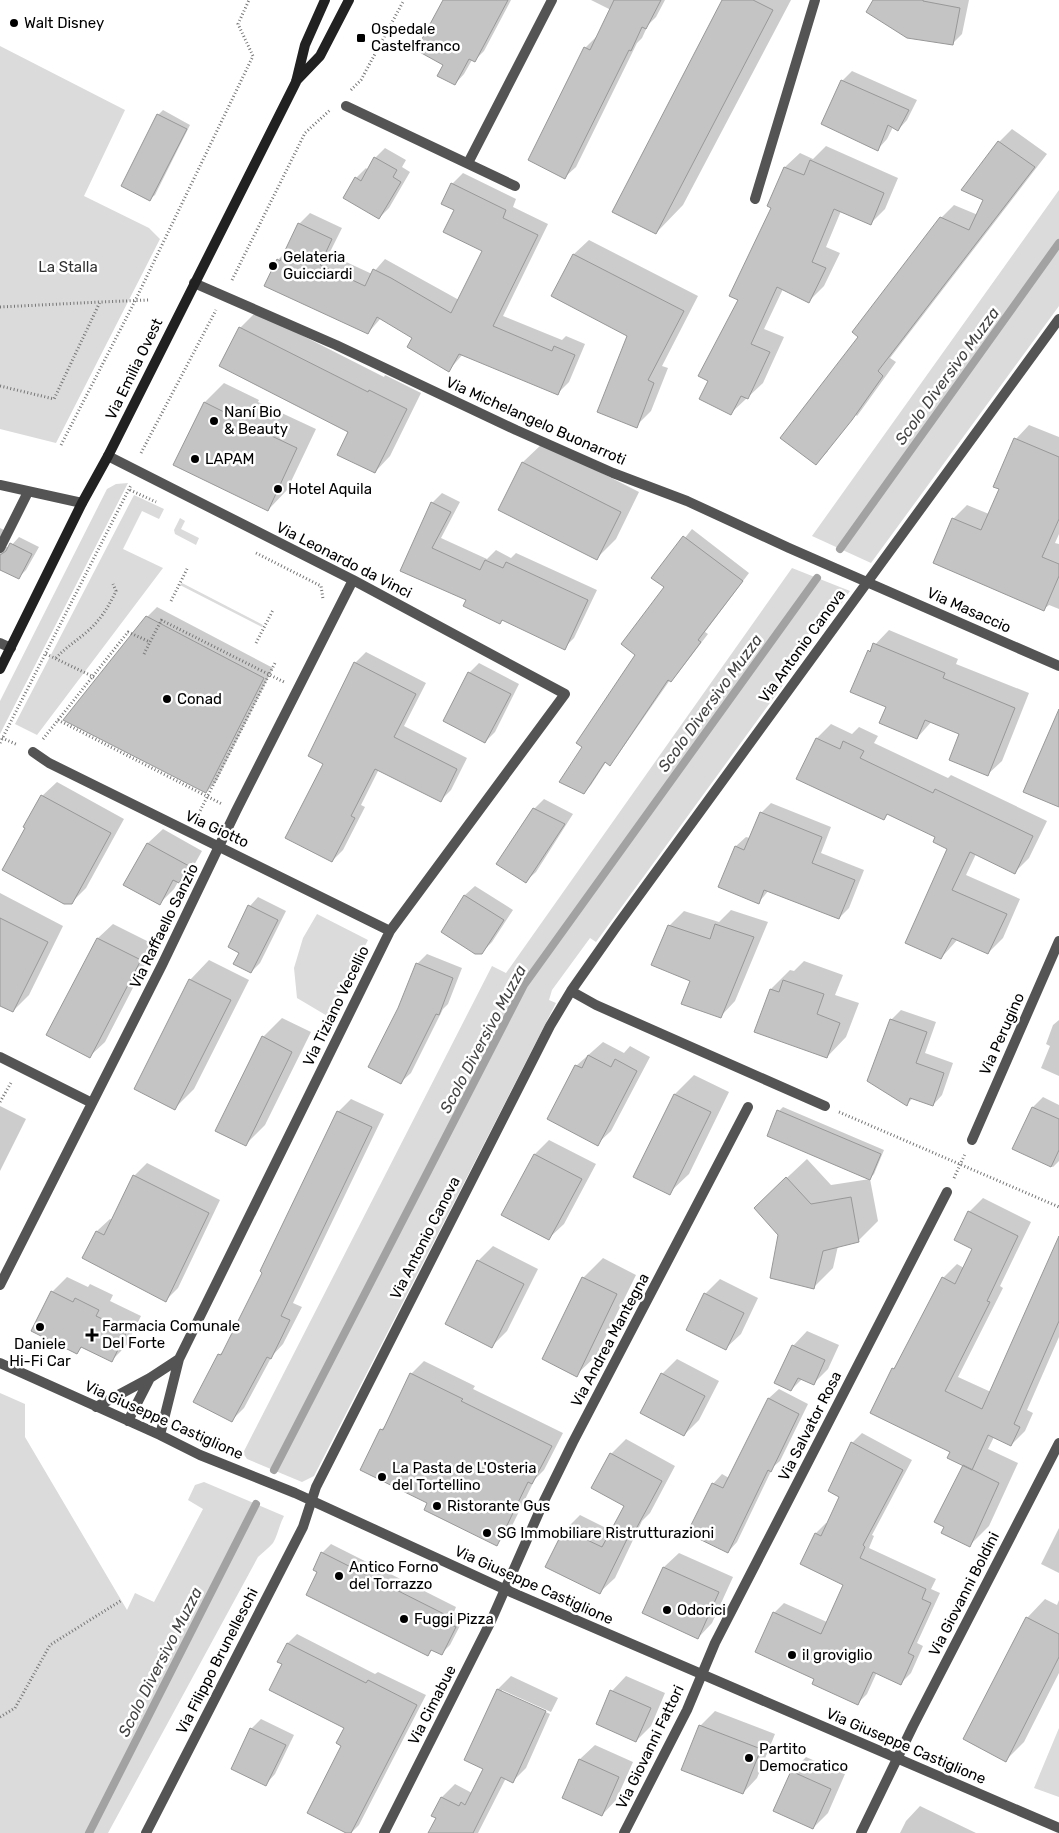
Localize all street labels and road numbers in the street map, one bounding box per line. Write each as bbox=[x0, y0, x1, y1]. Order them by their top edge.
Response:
street label: Via Emilia Ovest bbox=[102, 315, 166, 423]
street label: Via Michelangelo Buonarroti bbox=[443, 373, 629, 469]
street label: Via Leonardo da Vinci bbox=[273, 518, 415, 602]
street label: Via Masaccio bbox=[924, 583, 1014, 637]
street label: Via Antonio Canova bbox=[755, 586, 849, 706]
street label: Via Giotto bbox=[182, 806, 252, 852]
street label: Via Raffaello Sanzio bbox=[126, 861, 202, 991]
street label: Via Tiziano Vecellio bbox=[299, 943, 373, 1069]
street label: Via Perugino bbox=[976, 990, 1028, 1078]
street label: Via Antonio Canova bbox=[386, 1174, 464, 1302]
street label: Via Andrea Mantegna bbox=[567, 1270, 653, 1410]
street label: Via Salvator Rosa bbox=[775, 1368, 845, 1484]
street label: Via Giuseppe Castiglione bbox=[82, 1377, 246, 1463]
street label: Via Giovanni Boldini bbox=[925, 1529, 1003, 1659]
street label: Via Giuseppe Castiglione bbox=[452, 1542, 616, 1628]
street label: Via Filippo Brunelleschi bbox=[172, 1585, 262, 1737]
street label: Via Cimabue bbox=[404, 1662, 460, 1748]
street label: Via Giovanni Fattori bbox=[612, 1682, 688, 1812]
street label: Via Giuseppe Castiglione bbox=[823, 1704, 989, 1788]

